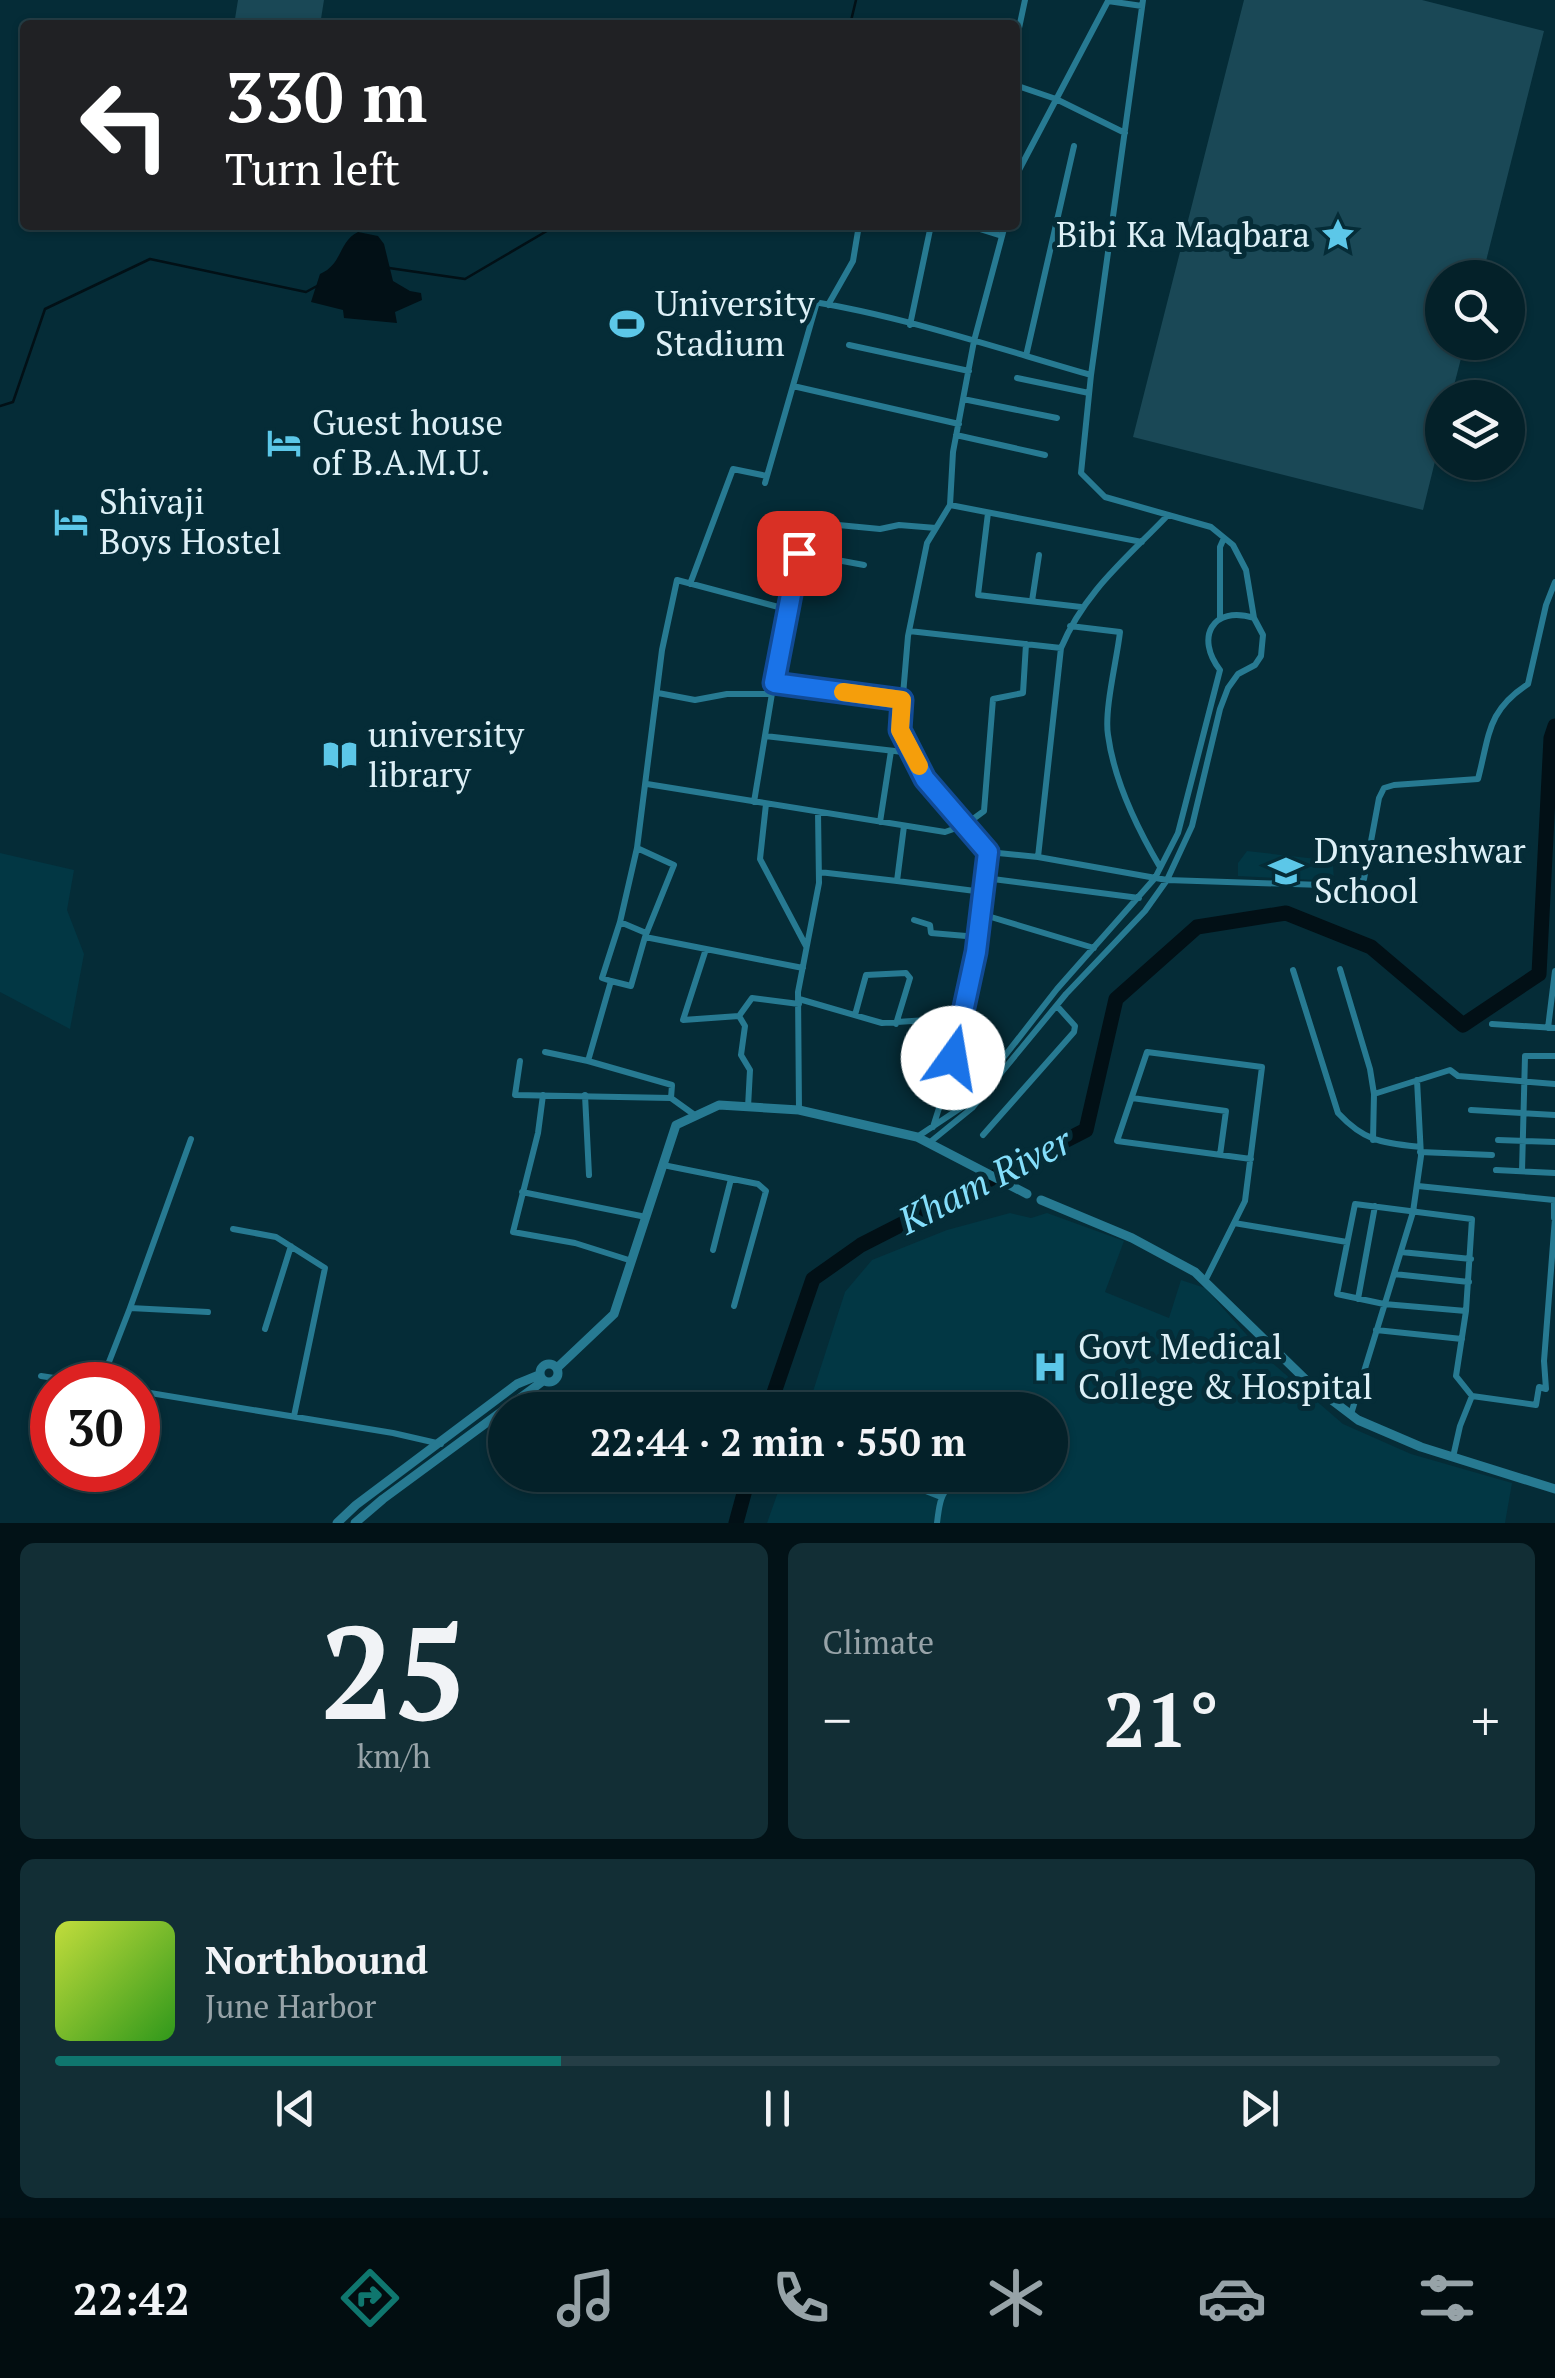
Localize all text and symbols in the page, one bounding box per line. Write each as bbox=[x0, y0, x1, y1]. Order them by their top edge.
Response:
text: 330 m bbox=[225, 49, 427, 142]
icon: left bbox=[60, 60, 190, 190]
text: Turn left bbox=[225, 138, 400, 198]
place label: Bibi Ka Maqbara bbox=[1056, 211, 1310, 257]
place icon: Bibi Ka Maqbara bbox=[1319, 216, 1357, 254]
map controls bbox=[1425, 260, 1525, 480]
button: search bbox=[1425, 260, 1525, 360]
place label: University Stadium bbox=[655, 280, 816, 366]
sports icon: University Stadium bbox=[608, 305, 646, 343]
button: layers bbox=[1425, 380, 1525, 480]
place label: Guest house of B.A.M.U. bbox=[312, 399, 503, 485]
hotel icon: Guest house of B.A.M.U. bbox=[265, 424, 303, 462]
place label: Shivaji Boys Hostel bbox=[99, 478, 282, 564]
hotel icon: Shivaji Boys Hostel bbox=[52, 503, 90, 541]
pin bbox=[757, 511, 842, 596]
icon: arrive bbox=[772, 526, 827, 581]
place label: university library bbox=[368, 711, 525, 797]
library icon: university library bbox=[321, 736, 359, 774]
place label: Dnyaneshwar School bbox=[1314, 827, 1526, 913]
school or university icon: Dnyaneshwar School bbox=[1267, 852, 1305, 890]
position arrow bbox=[901, 1006, 1005, 1110]
water label: Kham River bbox=[889, 1115, 1081, 1245]
place label: Govt Medical College & Hospital bbox=[1078, 1323, 1373, 1409]
hospital icon: Govt Medical College & Hospital bbox=[1031, 1348, 1069, 1386]
speed limit sign: 30 bbox=[30, 1362, 160, 1492]
text: 22:44 · 2 min · 550 m bbox=[590, 1417, 966, 1467]
text: 25 bbox=[320, 1584, 467, 1756]
text: Climate bbox=[823, 1621, 934, 1663]
text: 21° bbox=[1103, 1669, 1219, 1768]
text: − bbox=[823, 1683, 852, 1756]
text: + bbox=[1471, 1683, 1500, 1756]
text: km/h bbox=[357, 1735, 431, 1777]
text: Northbound bbox=[205, 1935, 428, 1985]
text: June Harbor bbox=[205, 1985, 376, 2027]
icon: previous bbox=[268, 2081, 323, 2136]
icon: pause bbox=[750, 2081, 805, 2136]
icon: next bbox=[1232, 2081, 1287, 2136]
icon: directions bbox=[335, 2263, 405, 2333]
icon: music bbox=[551, 2263, 621, 2333]
icon: phone bbox=[766, 2263, 836, 2333]
icon: climate bbox=[981, 2263, 1051, 2333]
icon: car bbox=[1197, 2263, 1267, 2333]
icon: filters bbox=[1412, 2263, 1482, 2333]
text: 22:42 bbox=[73, 2268, 190, 2328]

